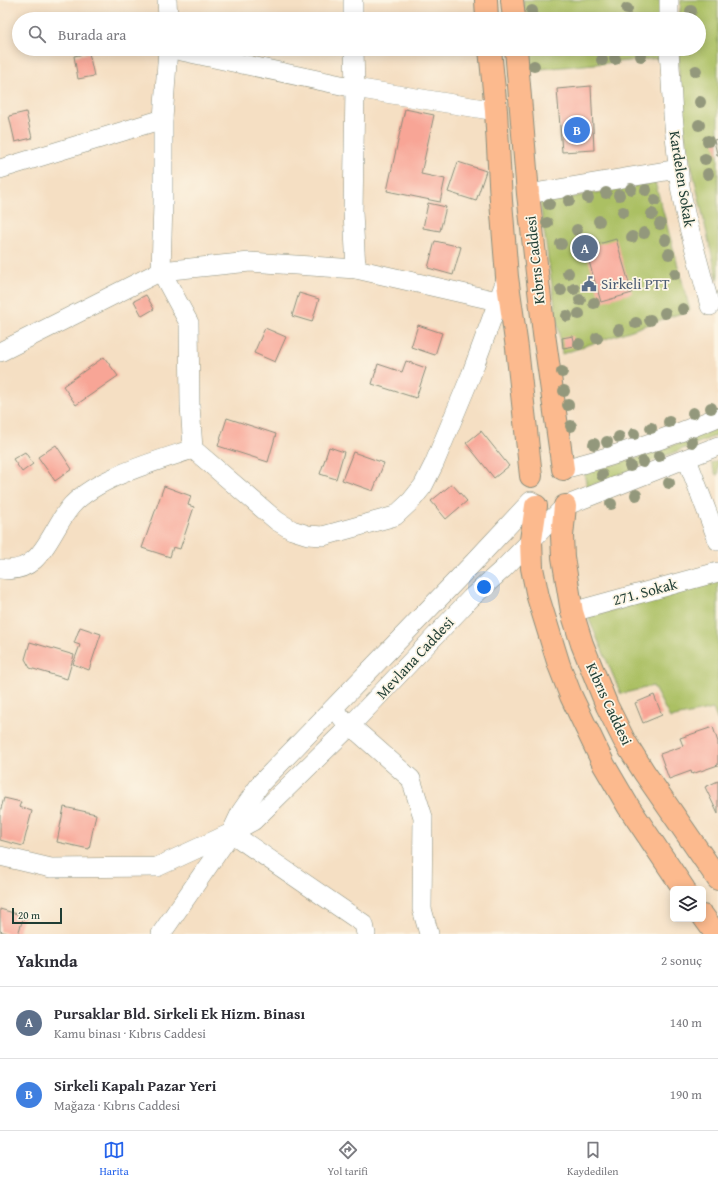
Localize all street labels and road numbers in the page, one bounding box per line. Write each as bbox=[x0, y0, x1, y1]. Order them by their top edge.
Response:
street label: Kardelen Sokak bbox=[665, 129, 701, 229]
street label: Kıbrıs Caddesi bbox=[519, 215, 550, 305]
street label: 271. Sokak bbox=[610, 573, 680, 610]
street label: Mevlana Caddesi bbox=[371, 612, 458, 703]
street label: Kıbrıs Caddesi bbox=[581, 659, 638, 749]

